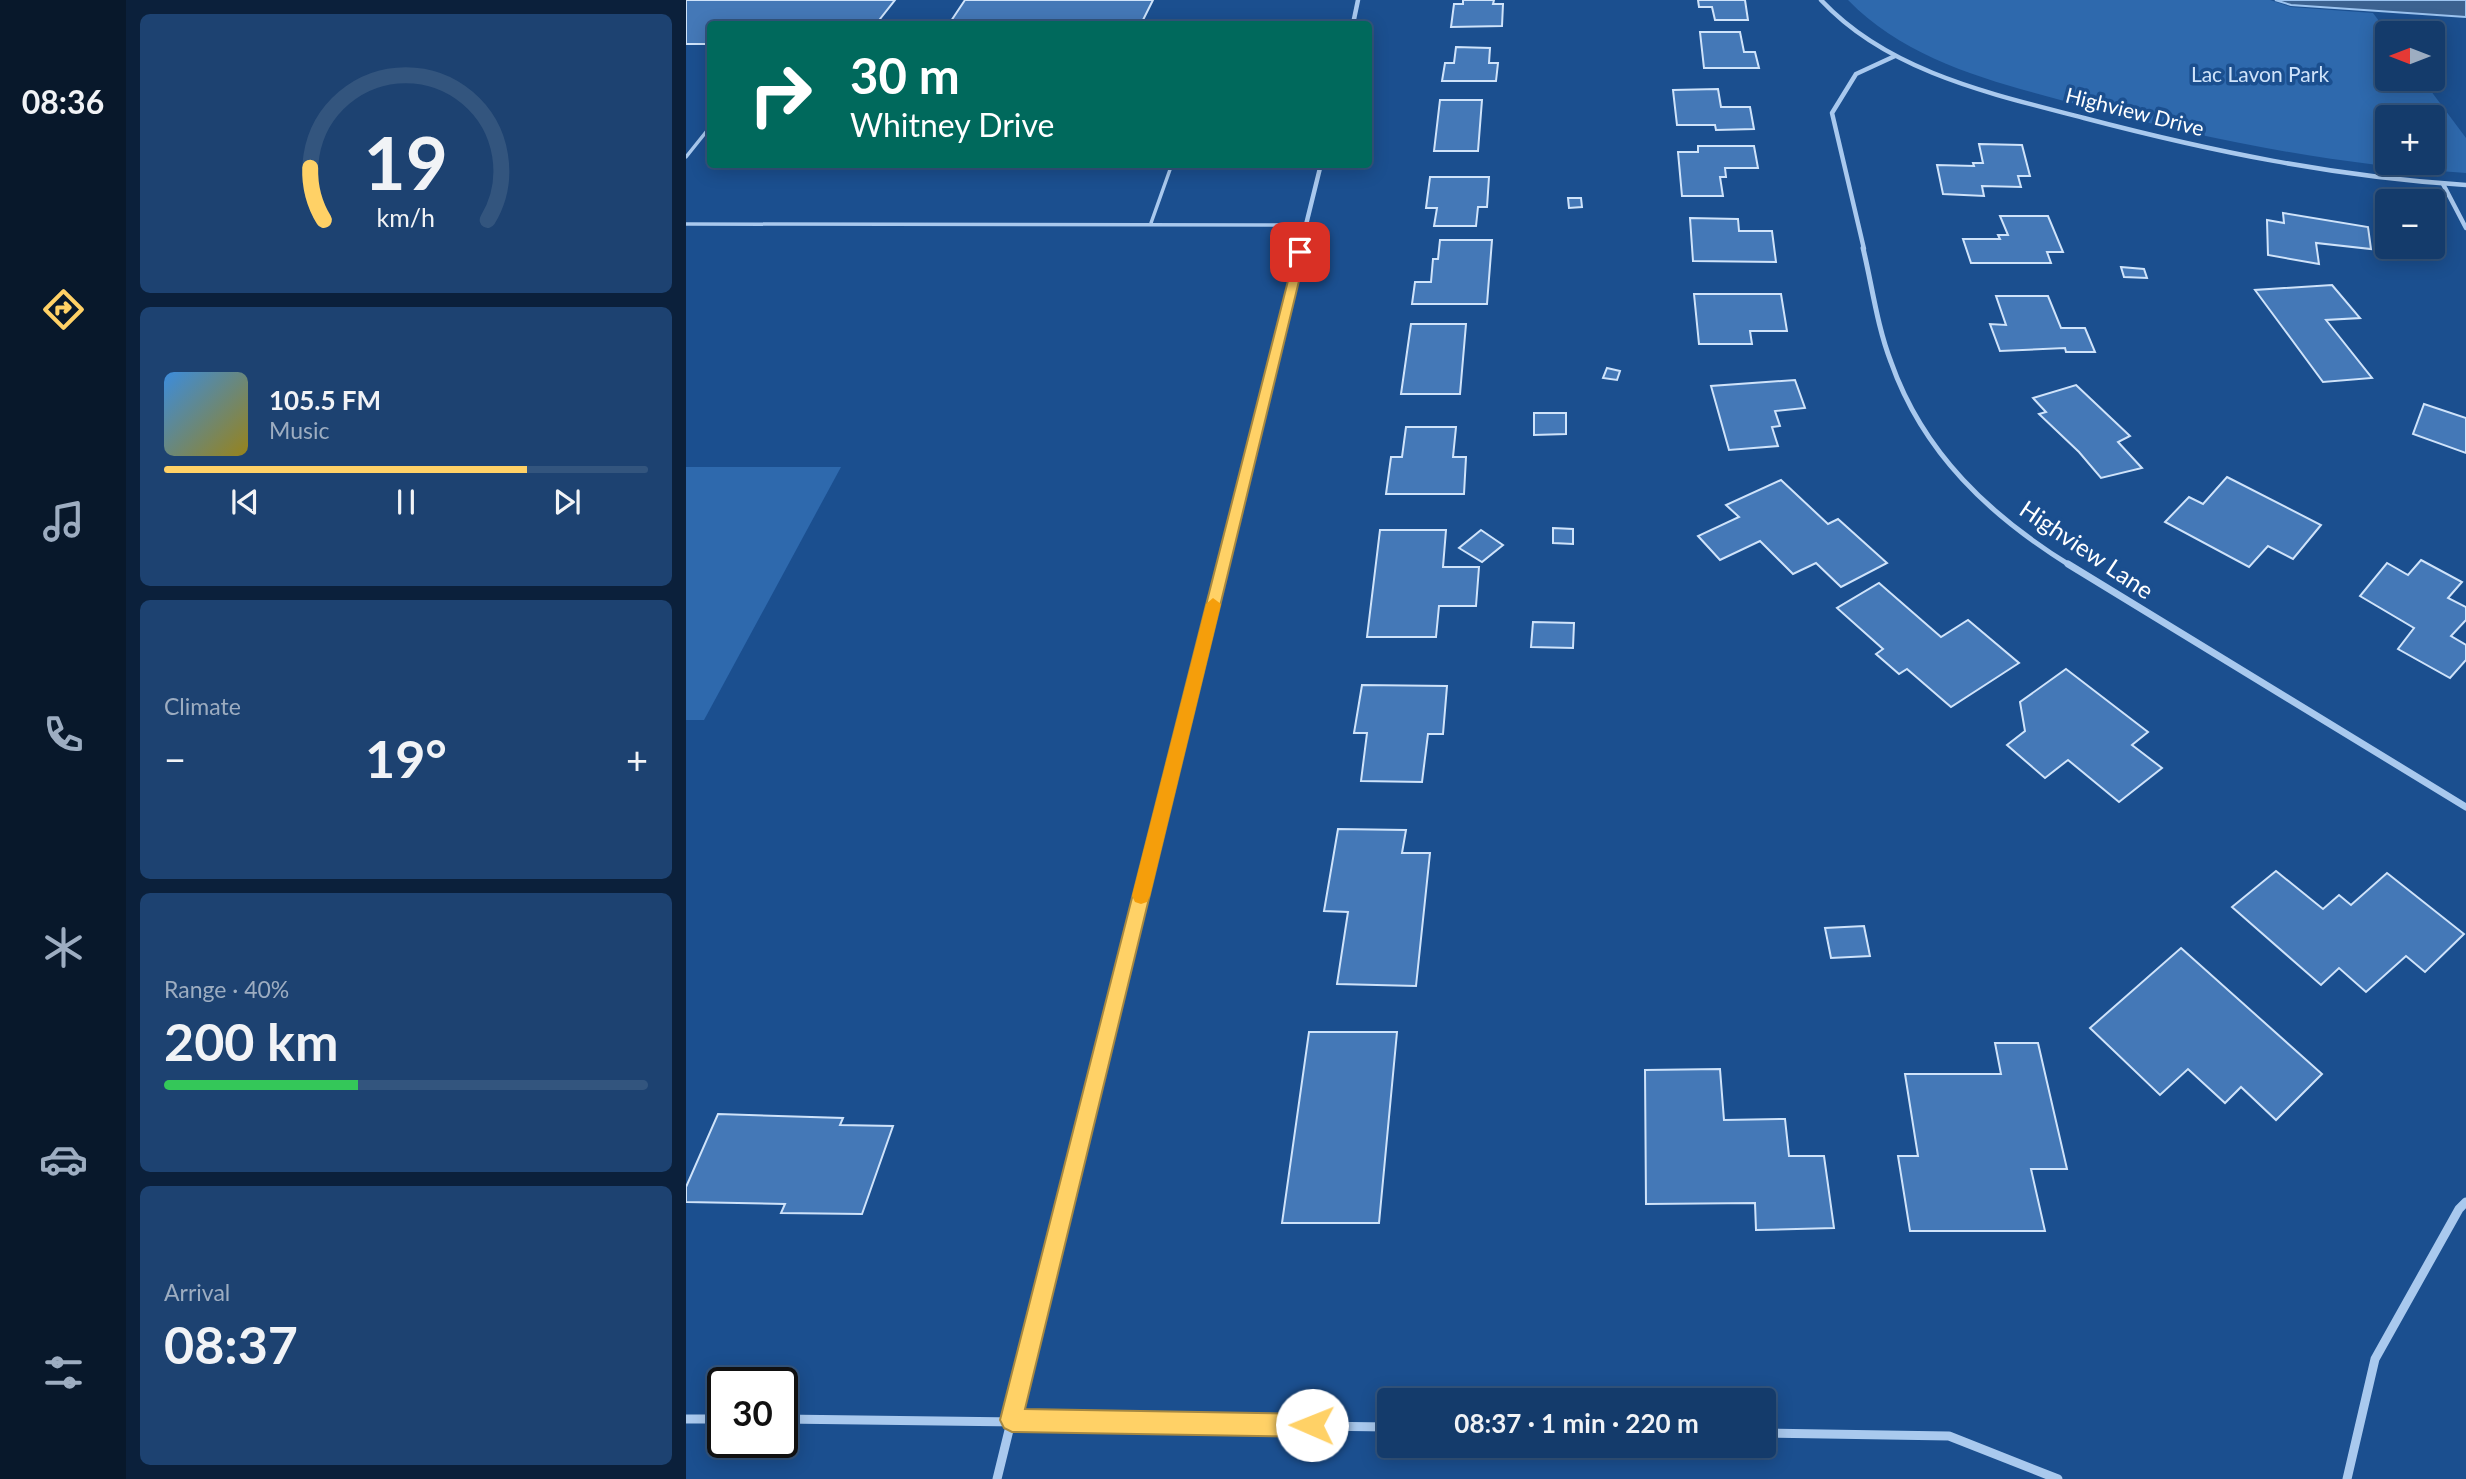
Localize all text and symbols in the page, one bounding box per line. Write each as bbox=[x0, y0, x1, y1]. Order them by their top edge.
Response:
north arrow bbox=[2375, 21, 2445, 91]
map controls bbox=[2375, 21, 2445, 259]
text: 30 m bbox=[850, 46, 960, 104]
icon: right bbox=[735, 49, 826, 140]
park label: Lac Lavon Park bbox=[2191, 61, 2329, 86]
text: 08:36 bbox=[22, 82, 104, 121]
street label: Highview Drive bbox=[2063, 82, 2207, 140]
text: Whitney Drive bbox=[850, 105, 1055, 144]
button: + bbox=[2375, 105, 2445, 175]
text: 19 bbox=[364, 118, 448, 206]
button: − bbox=[2375, 189, 2445, 259]
text: km/h bbox=[377, 201, 435, 231]
pin bbox=[1270, 222, 1330, 282]
icon: arrive bbox=[1281, 233, 1319, 271]
icon: directions bbox=[39, 285, 88, 334]
text: 105.5 FM bbox=[269, 384, 381, 416]
text: Music bbox=[269, 416, 329, 444]
icon: previous bbox=[226, 483, 264, 521]
icon: pause bbox=[387, 483, 425, 521]
icon: next bbox=[548, 483, 586, 521]
street label: Highview Lane bbox=[2015, 494, 2159, 604]
icon: music bbox=[39, 497, 88, 546]
text: Climate bbox=[164, 692, 241, 720]
icon: phone bbox=[39, 710, 88, 759]
text: 19° bbox=[365, 727, 447, 789]
text: − bbox=[164, 736, 186, 782]
text: + bbox=[626, 736, 648, 782]
icon: climate bbox=[39, 923, 88, 972]
text: Range · 40% bbox=[164, 975, 289, 1003]
text: 200 km bbox=[164, 1010, 338, 1072]
icon: car bbox=[39, 1135, 88, 1184]
text: Arrival bbox=[164, 1278, 230, 1306]
text: 08:37 bbox=[164, 1313, 298, 1375]
icon: filters bbox=[39, 1348, 88, 1397]
speed limit sign: 30 bbox=[707, 1367, 798, 1458]
position arrow bbox=[1275, 1388, 1349, 1462]
text: 08:37 · 1 min · 220 m bbox=[1454, 1407, 1699, 1439]

